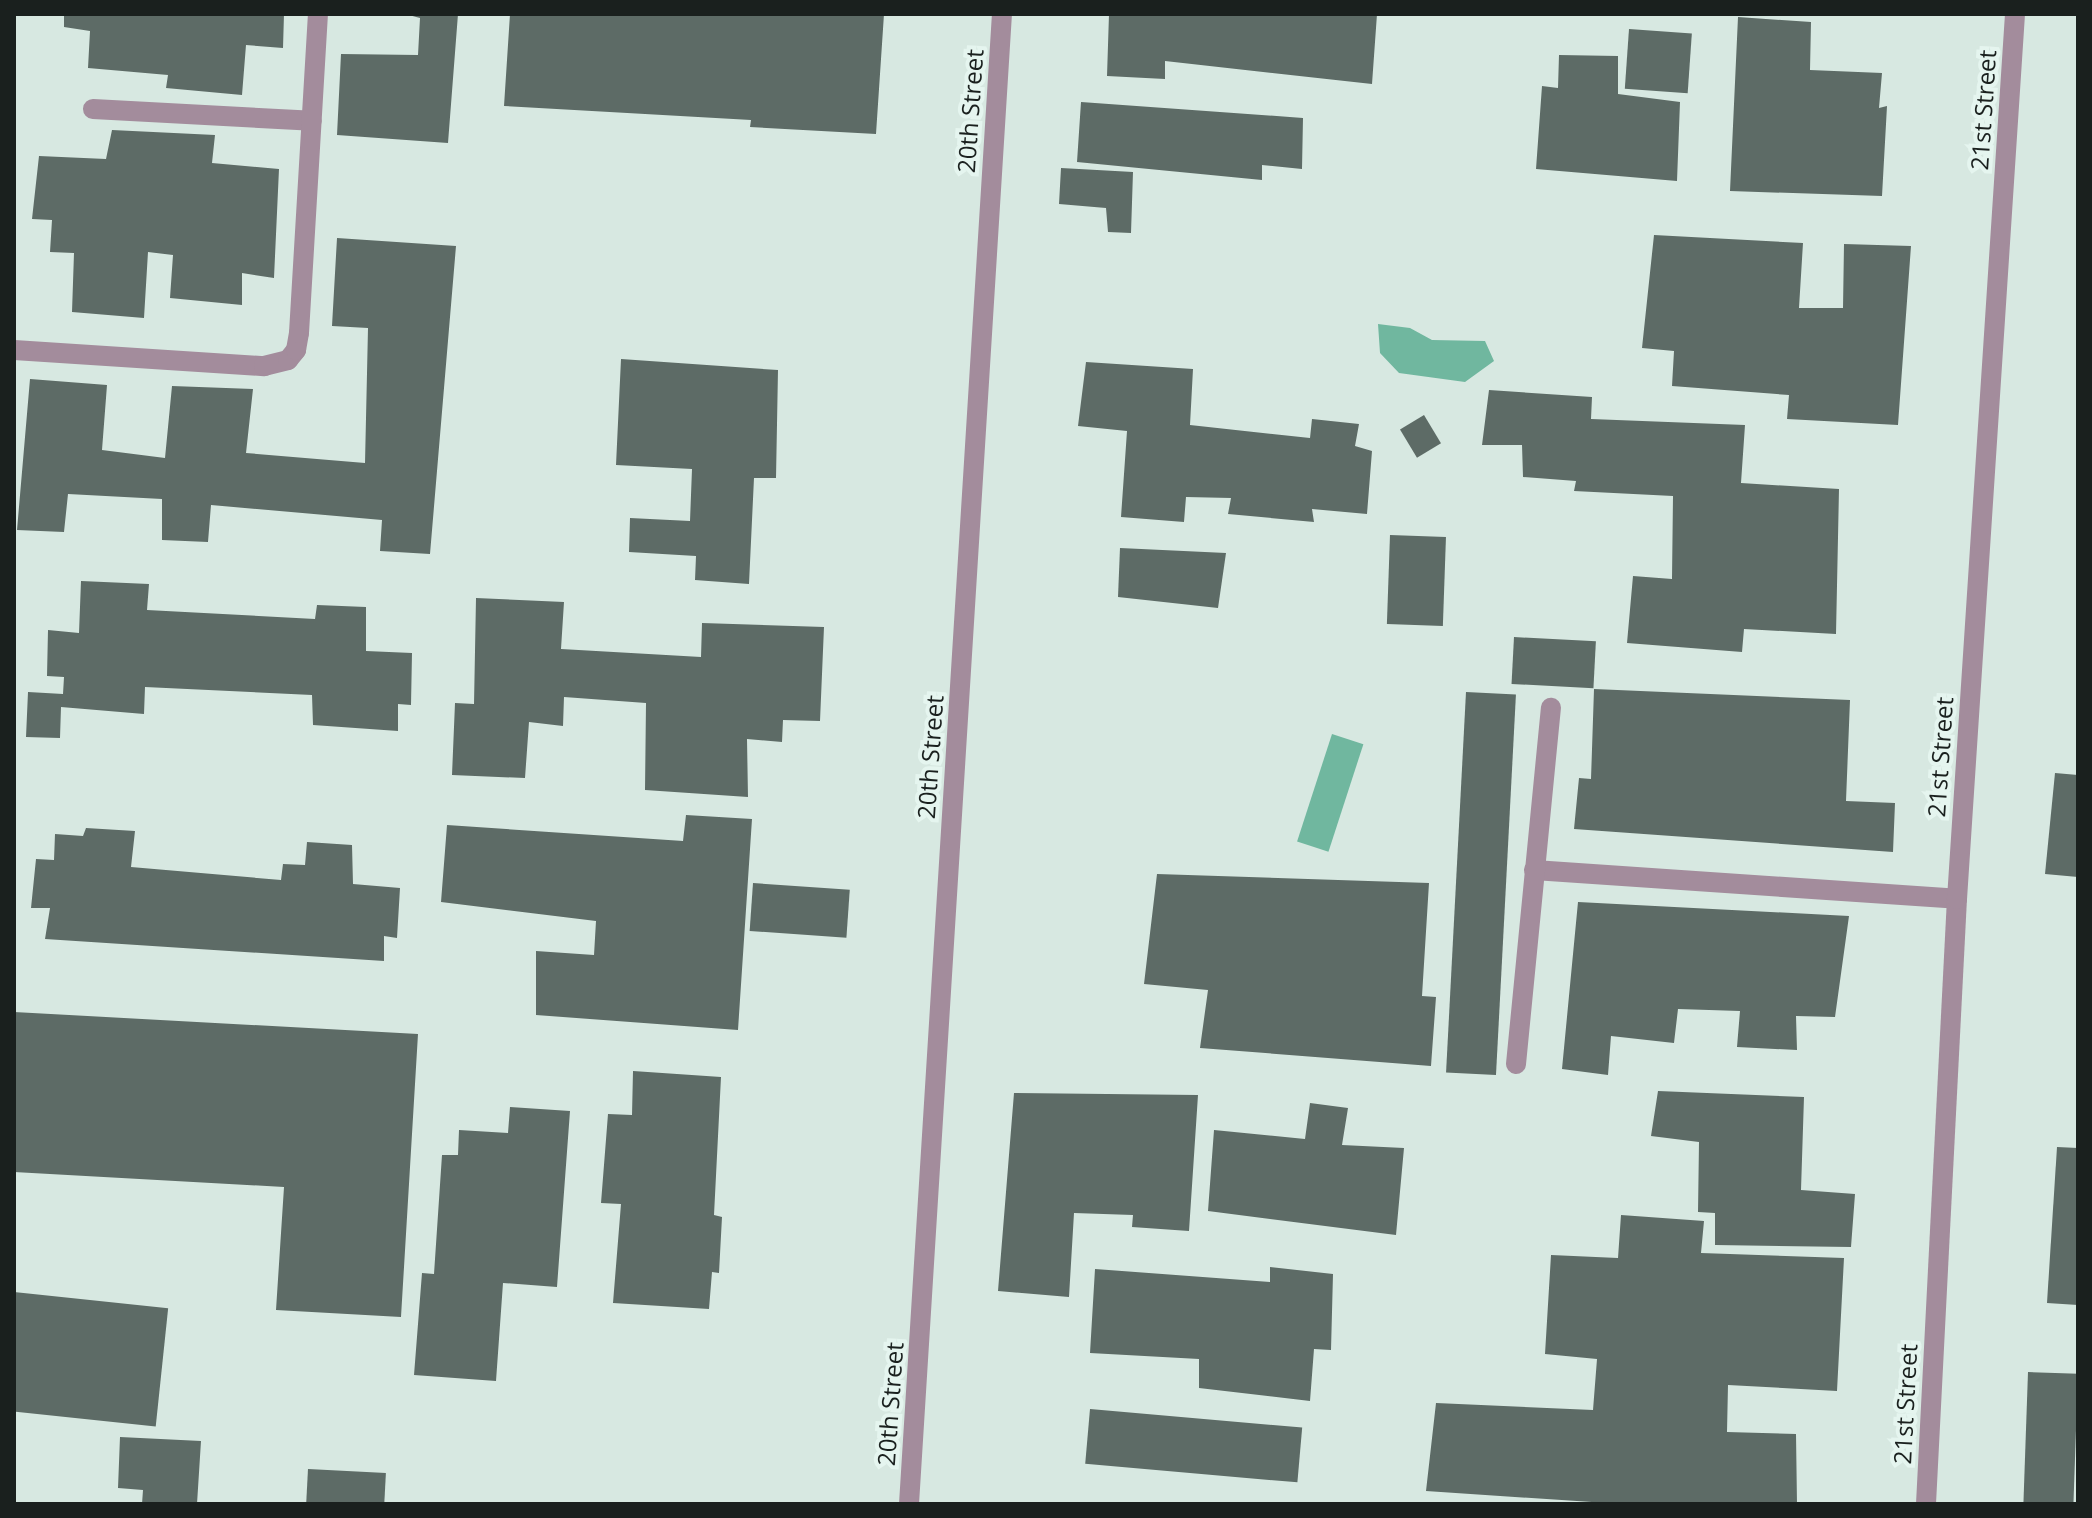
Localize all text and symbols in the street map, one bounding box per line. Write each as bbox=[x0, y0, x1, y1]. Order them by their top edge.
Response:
street label: 20th Street bbox=[951, 48, 989, 174]
street label: 21st Street bbox=[1964, 49, 2002, 171]
street label: 20th Street bbox=[911, 694, 949, 820]
street label: 21st Street bbox=[1921, 696, 1959, 818]
street label: 20th Street bbox=[871, 1341, 909, 1467]
street label: 21st Street bbox=[1887, 1343, 1923, 1465]

